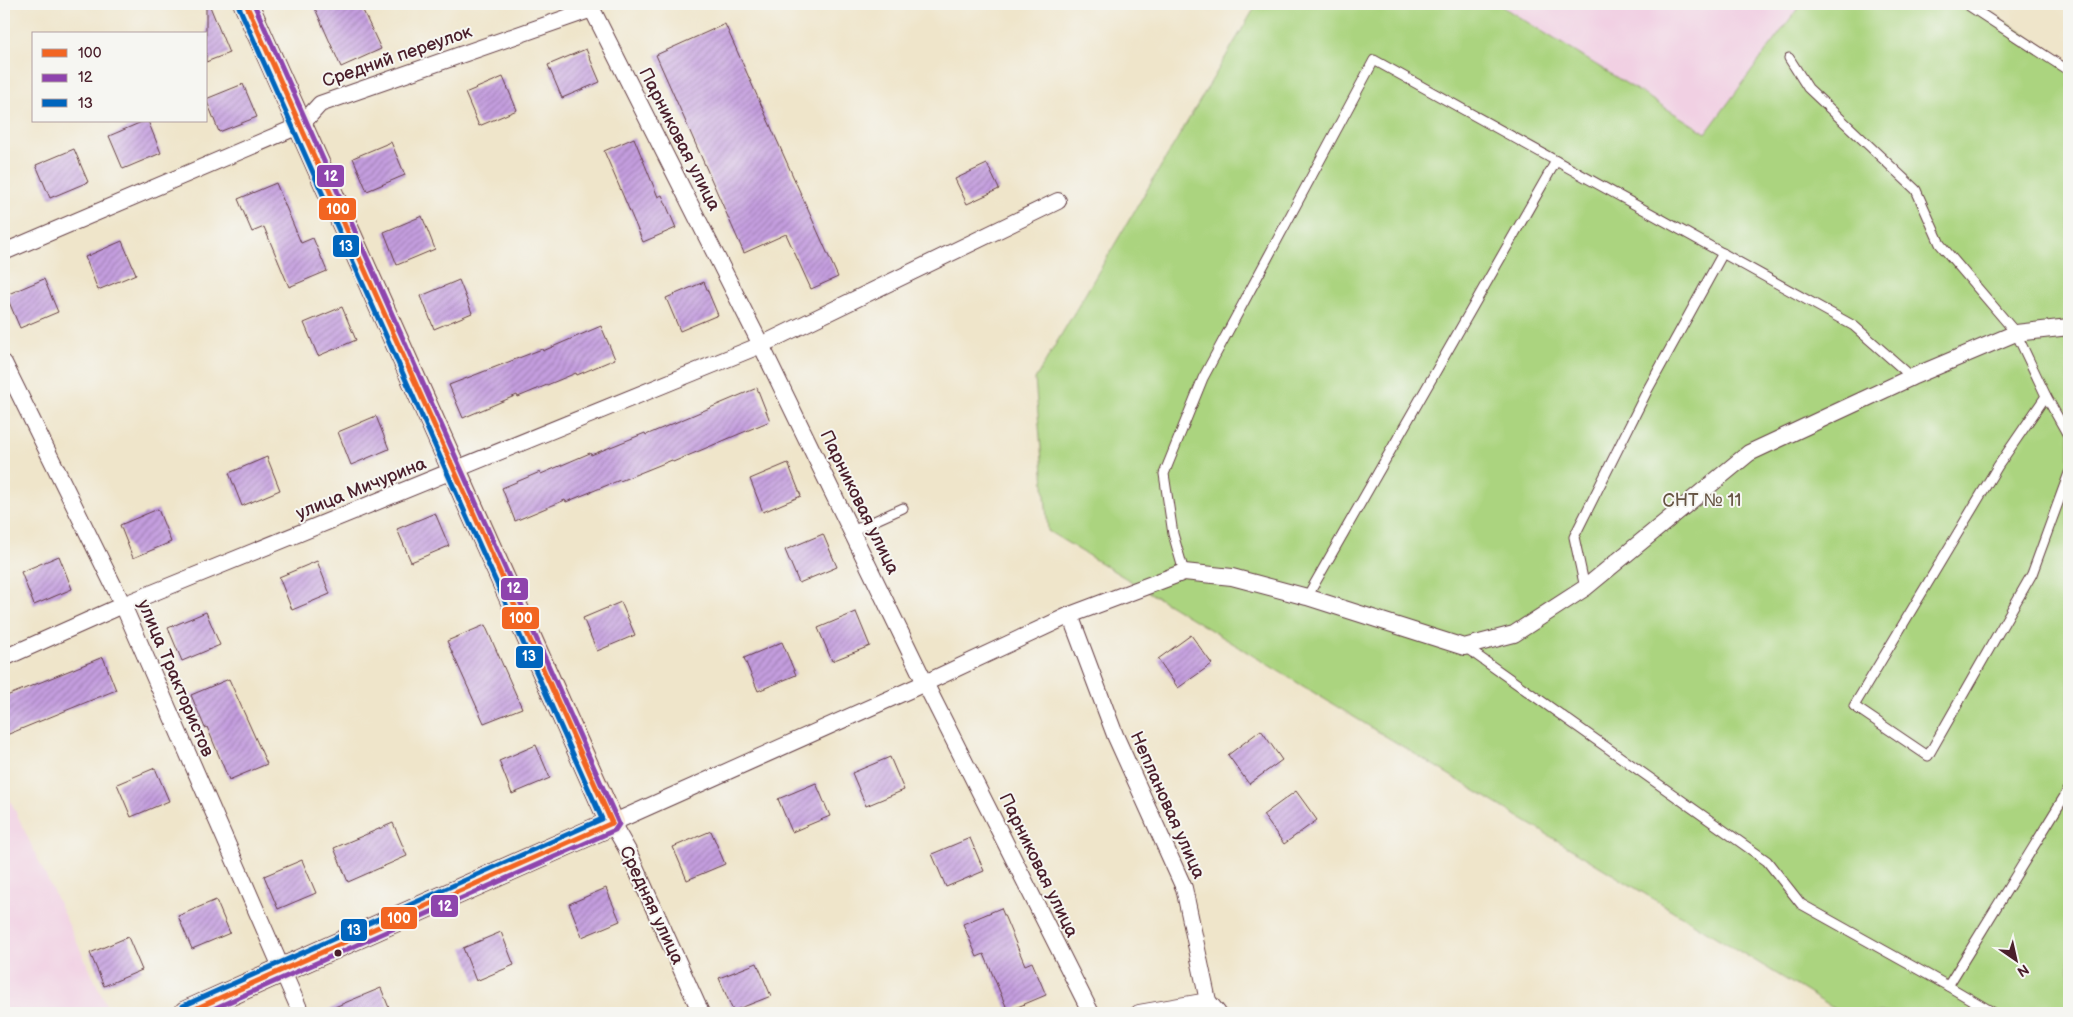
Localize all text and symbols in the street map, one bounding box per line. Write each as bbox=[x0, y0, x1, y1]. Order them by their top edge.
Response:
street label: Средний переулок bbox=[320, 21, 475, 92]
legend bbox=[32, 32, 208, 122]
text: 100 bbox=[78, 44, 102, 63]
street label: Парниковая улица bbox=[634, 64, 725, 215]
text: 12 bbox=[78, 68, 93, 87]
text: 13 bbox=[78, 94, 93, 113]
line badge: 12 bbox=[316, 164, 345, 188]
text: 12 bbox=[324, 168, 339, 185]
line badge: 100 bbox=[318, 197, 357, 221]
text: 100 bbox=[326, 201, 350, 218]
line badge: 13 bbox=[332, 234, 360, 258]
text: 13 bbox=[339, 238, 353, 255]
street label: Парниковая улица bbox=[816, 427, 904, 578]
street label: улица Мичурина bbox=[293, 453, 430, 524]
park label: СНТ № 11 bbox=[1663, 490, 1741, 511]
line badge: 12 bbox=[500, 577, 529, 601]
text: 12 bbox=[507, 580, 522, 597]
street label: улица Трактористов bbox=[133, 596, 218, 761]
line badge: 100 bbox=[501, 606, 540, 630]
text: 100 bbox=[509, 610, 533, 627]
line badge: 13 bbox=[515, 645, 544, 669]
text: 13 bbox=[522, 648, 536, 665]
street label: Неплановая улица bbox=[1126, 728, 1210, 882]
street label: Парниковая улица bbox=[995, 790, 1083, 941]
street label: Средняя улица bbox=[615, 843, 688, 968]
line badge: 12 bbox=[430, 894, 459, 918]
text: 12 bbox=[438, 898, 453, 915]
line badge: 100 bbox=[380, 906, 418, 930]
text: 100 bbox=[387, 910, 411, 927]
line badge: 13 bbox=[340, 918, 368, 942]
text: 13 bbox=[347, 922, 361, 939]
north arrow bbox=[1990, 934, 2040, 984]
unlabelled marker bbox=[333, 948, 343, 958]
text: N bbox=[2014, 960, 2032, 980]

